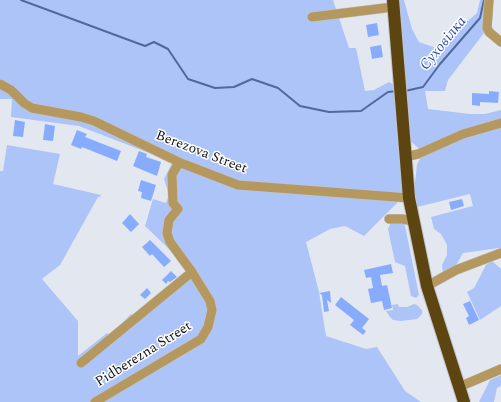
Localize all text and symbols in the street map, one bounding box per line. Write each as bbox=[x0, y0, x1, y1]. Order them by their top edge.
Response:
water label: Суховілка bbox=[417, 13, 471, 75]
street label: Berezova Street bbox=[153, 128, 249, 178]
street label: Pidberezna Street bbox=[93, 319, 195, 391]

